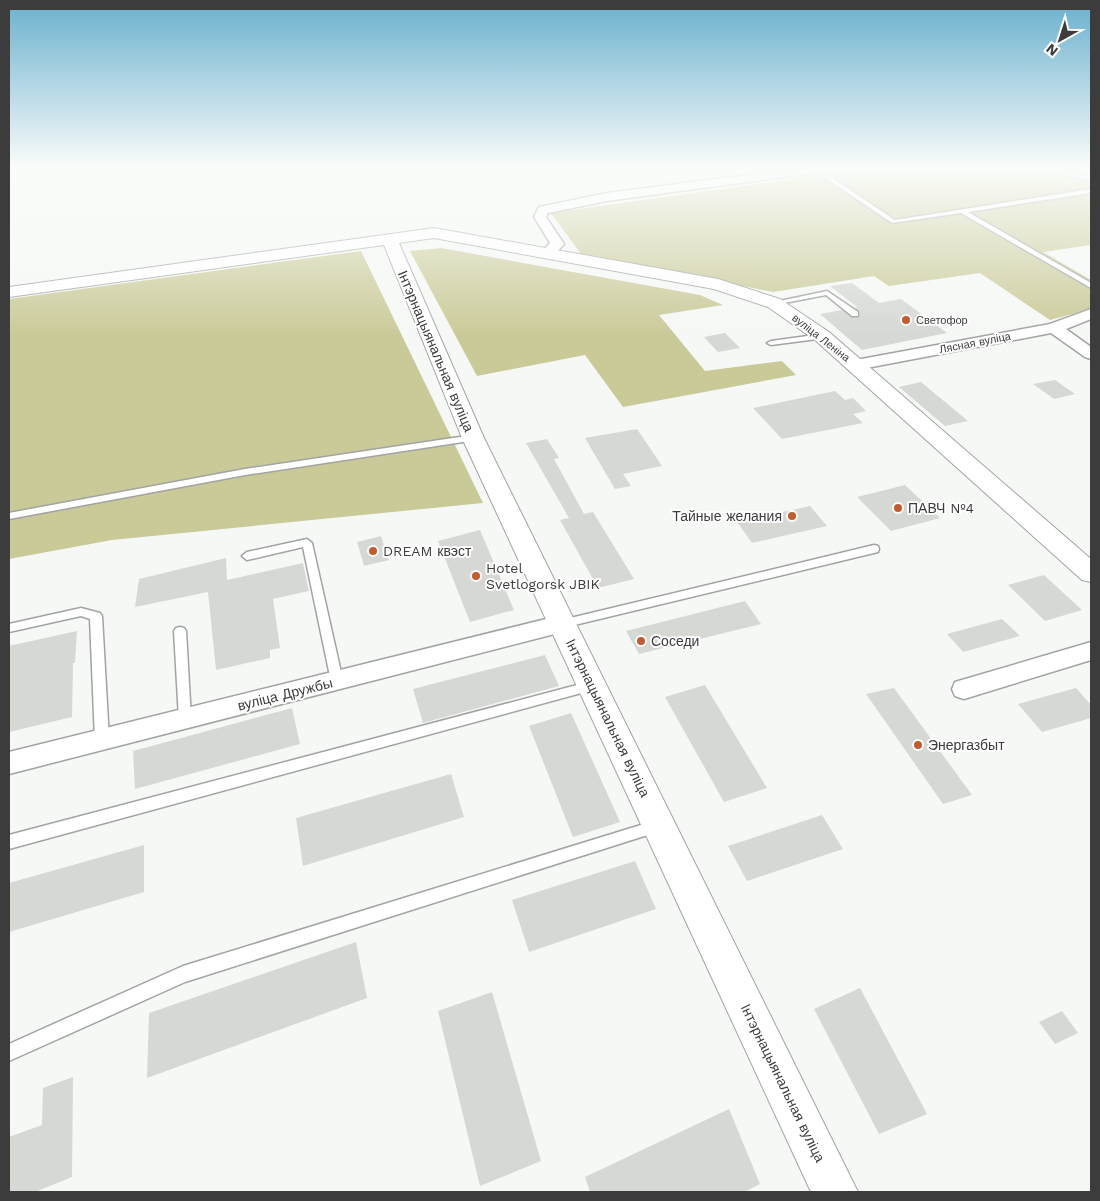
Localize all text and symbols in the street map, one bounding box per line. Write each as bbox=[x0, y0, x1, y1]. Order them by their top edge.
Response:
north arrow bbox=[1035, 15, 1085, 65]
text: N bbox=[1043, 41, 1061, 60]
street label: Інтэрнацыянальная вуліца bbox=[395, 268, 477, 434]
street label: вуліца Леніна bbox=[789, 311, 853, 365]
marker: Светофор bbox=[900, 314, 912, 326]
place label: Светофор bbox=[916, 314, 968, 327]
street label: Лясная вуліца bbox=[938, 330, 1013, 356]
place label: ПАВЧ №4 bbox=[908, 500, 974, 516]
marker: ПАВЧ №4 bbox=[892, 502, 904, 514]
place label: Тайные желания bbox=[672, 508, 782, 524]
marker: Тайные желания bbox=[786, 510, 798, 522]
place label: DREAM квэст bbox=[383, 543, 472, 559]
marker: DREAM квэст bbox=[367, 545, 379, 557]
place label: Hotel Svetlogorsk JBIK bbox=[486, 560, 600, 592]
marker: Hotel Svetlogorsk JBIK bbox=[470, 570, 482, 582]
place label: Соседи bbox=[651, 633, 699, 649]
marker: Соседи bbox=[635, 635, 647, 647]
street label: Інтэрнацыянальная вуліца bbox=[563, 636, 653, 800]
street label: вуліца Дружбы bbox=[236, 674, 334, 714]
place label: Энергазбыт bbox=[928, 737, 1005, 753]
marker: Энергазбыт bbox=[912, 739, 924, 751]
street label: Інтэрнацыянальная вуліца bbox=[738, 1001, 828, 1165]

